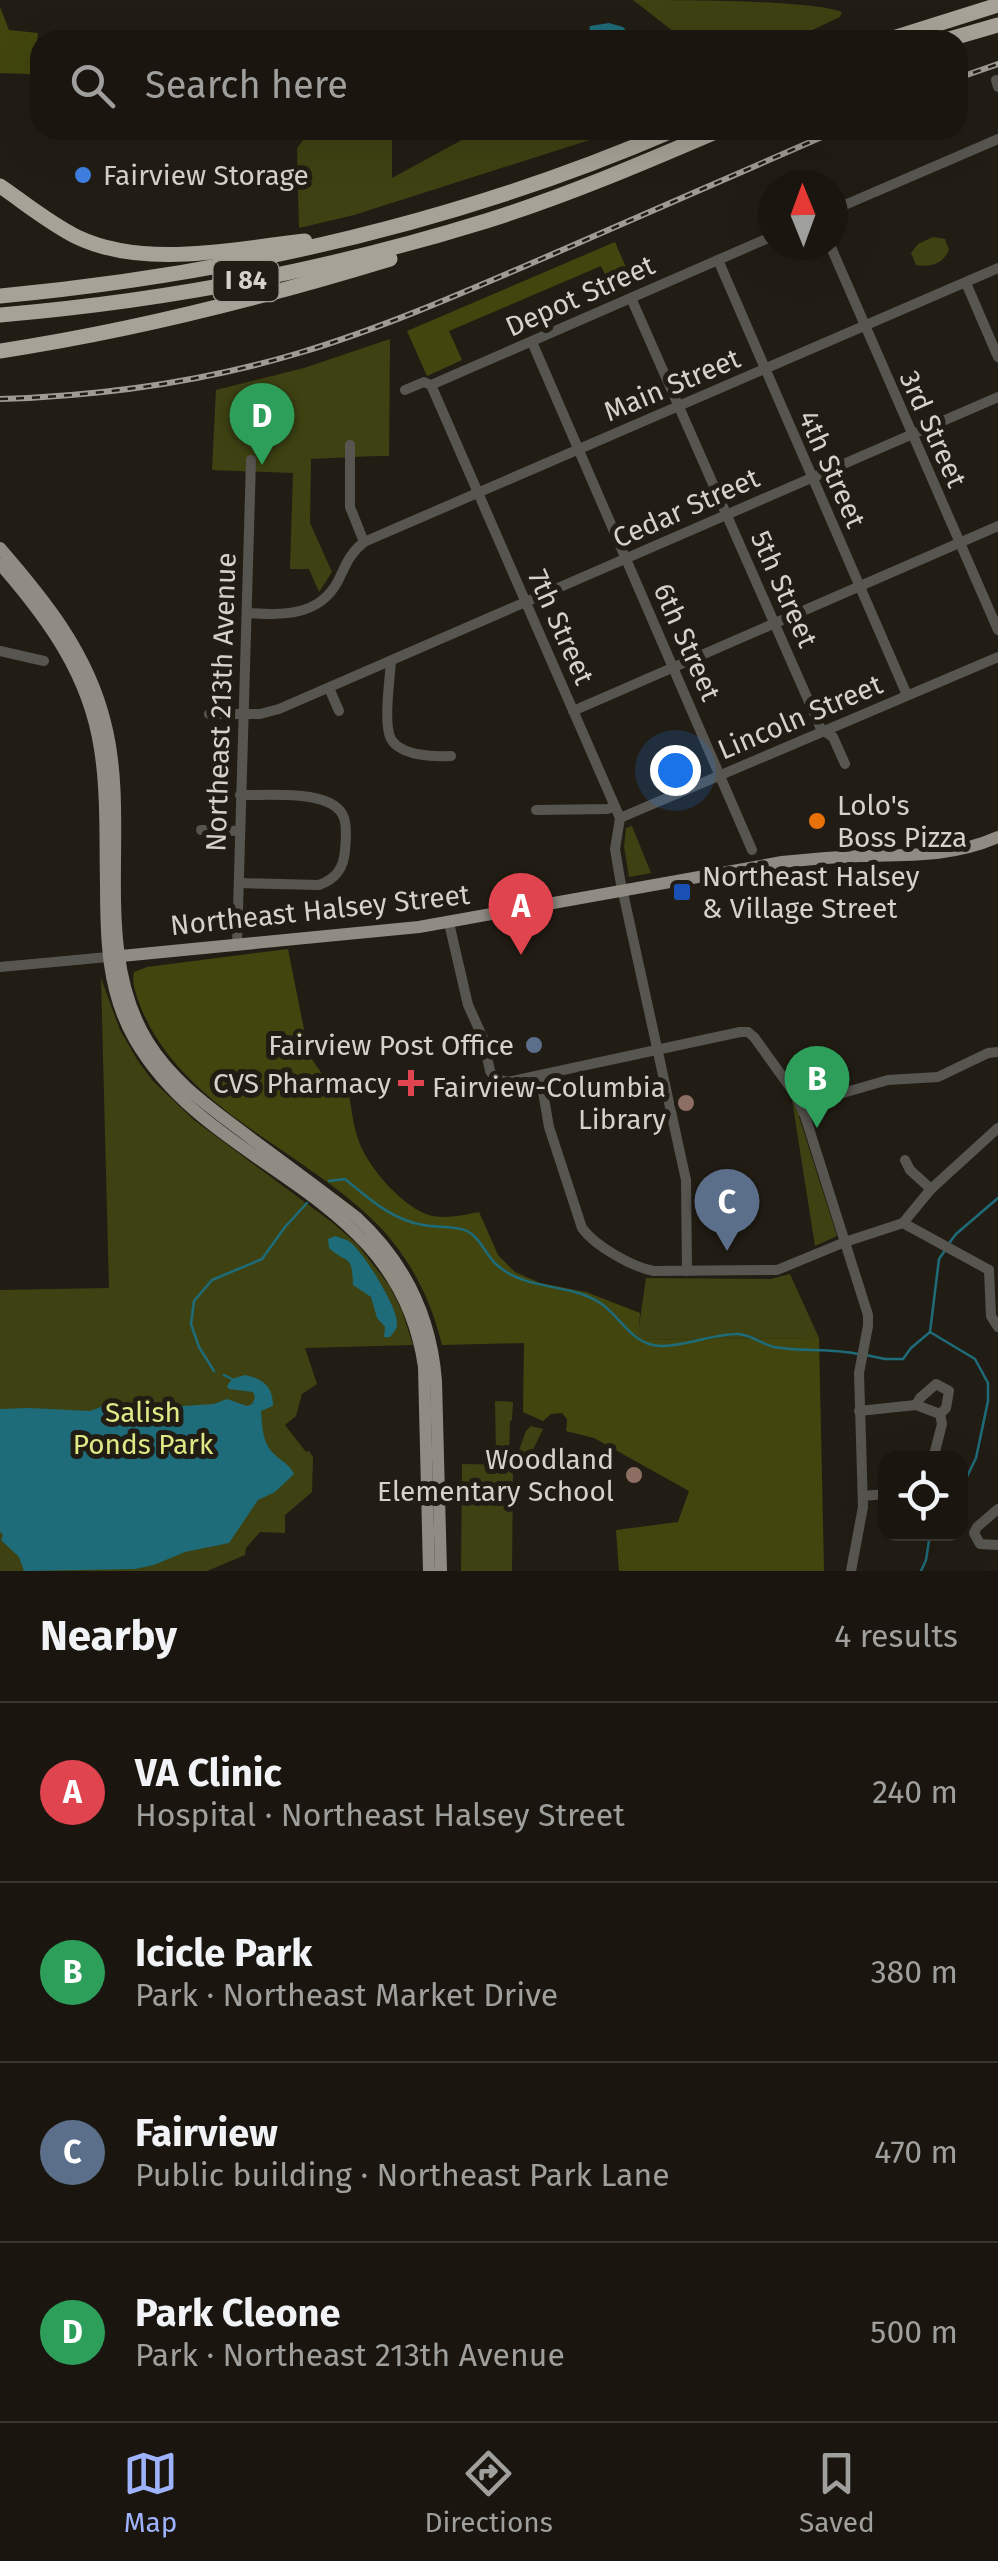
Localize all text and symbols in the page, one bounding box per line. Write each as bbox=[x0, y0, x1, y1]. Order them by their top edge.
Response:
search box bbox=[30, 30, 968, 140]
icon: search bbox=[65, 58, 120, 113]
text: Search here bbox=[145, 62, 348, 108]
place label: Fairview Storage bbox=[103, 159, 309, 192]
marker: Fairview Storage bbox=[72, 164, 94, 186]
north arrow bbox=[758, 170, 848, 260]
street label: Depot Street bbox=[500, 248, 660, 344]
road number: I 84 bbox=[214, 261, 278, 301]
street label: Main Street bbox=[599, 341, 746, 428]
street label: 3rd Street bbox=[893, 366, 974, 493]
pin: D bbox=[230, 382, 294, 465]
street label: 4th Street bbox=[792, 405, 873, 534]
street label: Cedar Street bbox=[608, 461, 765, 555]
street label: 5th Street bbox=[744, 526, 825, 653]
street label: Northeast 213th Avenue bbox=[199, 552, 243, 852]
street label: 7th Street bbox=[521, 564, 601, 690]
street label: 6th Street bbox=[647, 578, 728, 707]
street label: Lincoln Street bbox=[713, 667, 888, 766]
your location bbox=[650, 745, 701, 796]
place label: Lolo's Boss Pizza bbox=[837, 789, 967, 854]
marker: Lolo's Boss Pizza bbox=[806, 810, 828, 832]
place label: Northeast Halsey & Village Street bbox=[702, 860, 920, 925]
pin: A bbox=[488, 872, 554, 955]
street label: Northeast Halsey Street bbox=[169, 878, 472, 942]
marker: Northeast Halsey & Village Street bbox=[671, 881, 693, 903]
place label: Fairview Post Office bbox=[268, 1029, 514, 1062]
marker: Fairview Post Office bbox=[523, 1034, 545, 1056]
pin: B bbox=[784, 1046, 850, 1128]
place label: CVS Pharmacy bbox=[213, 1067, 391, 1100]
place label: Fairview-Columbia Library bbox=[432, 1071, 666, 1136]
marker: CVS Pharmacy bbox=[400, 1072, 422, 1094]
marker: Fairview-Columbia Library bbox=[675, 1092, 697, 1114]
pin: C bbox=[694, 1168, 760, 1251]
park label: Salish Ponds Park bbox=[73, 1396, 214, 1461]
place label: Woodland Elementary School bbox=[377, 1443, 614, 1508]
map controls bbox=[878, 1451, 968, 1541]
button: locate bbox=[878, 1451, 968, 1541]
marker: Woodland Elementary School bbox=[623, 1464, 645, 1486]
text: Nearby bbox=[40, 1611, 177, 1661]
text: 4 results bbox=[834, 1617, 958, 1655]
text: VA Clinic bbox=[135, 1750, 282, 1796]
text: A bbox=[63, 1773, 82, 1811]
text: 240 m bbox=[872, 1773, 958, 1811]
text: Hospital · Northeast Halsey Street bbox=[135, 1796, 625, 1834]
text: Icicle Park bbox=[135, 1930, 312, 1976]
text: B bbox=[63, 1953, 82, 1991]
text: 380 m bbox=[871, 1953, 958, 1991]
text: Park · Northeast Market Drive bbox=[135, 1976, 558, 2014]
text: Fairview bbox=[135, 2110, 278, 2156]
text: C bbox=[63, 2133, 82, 2171]
text: 470 m bbox=[874, 2133, 958, 2171]
text: Public building · Northeast Park Lane bbox=[135, 2156, 670, 2194]
text: Park Cleone bbox=[135, 2290, 341, 2336]
text: D bbox=[62, 2313, 83, 2351]
text: 500 m bbox=[870, 2313, 958, 2351]
text: Park · Northeast 213th Avenue bbox=[135, 2336, 565, 2374]
tab: Map bbox=[123, 2446, 178, 2539]
tab: Directions bbox=[424, 2446, 553, 2539]
tab: Saved bbox=[799, 2446, 875, 2539]

